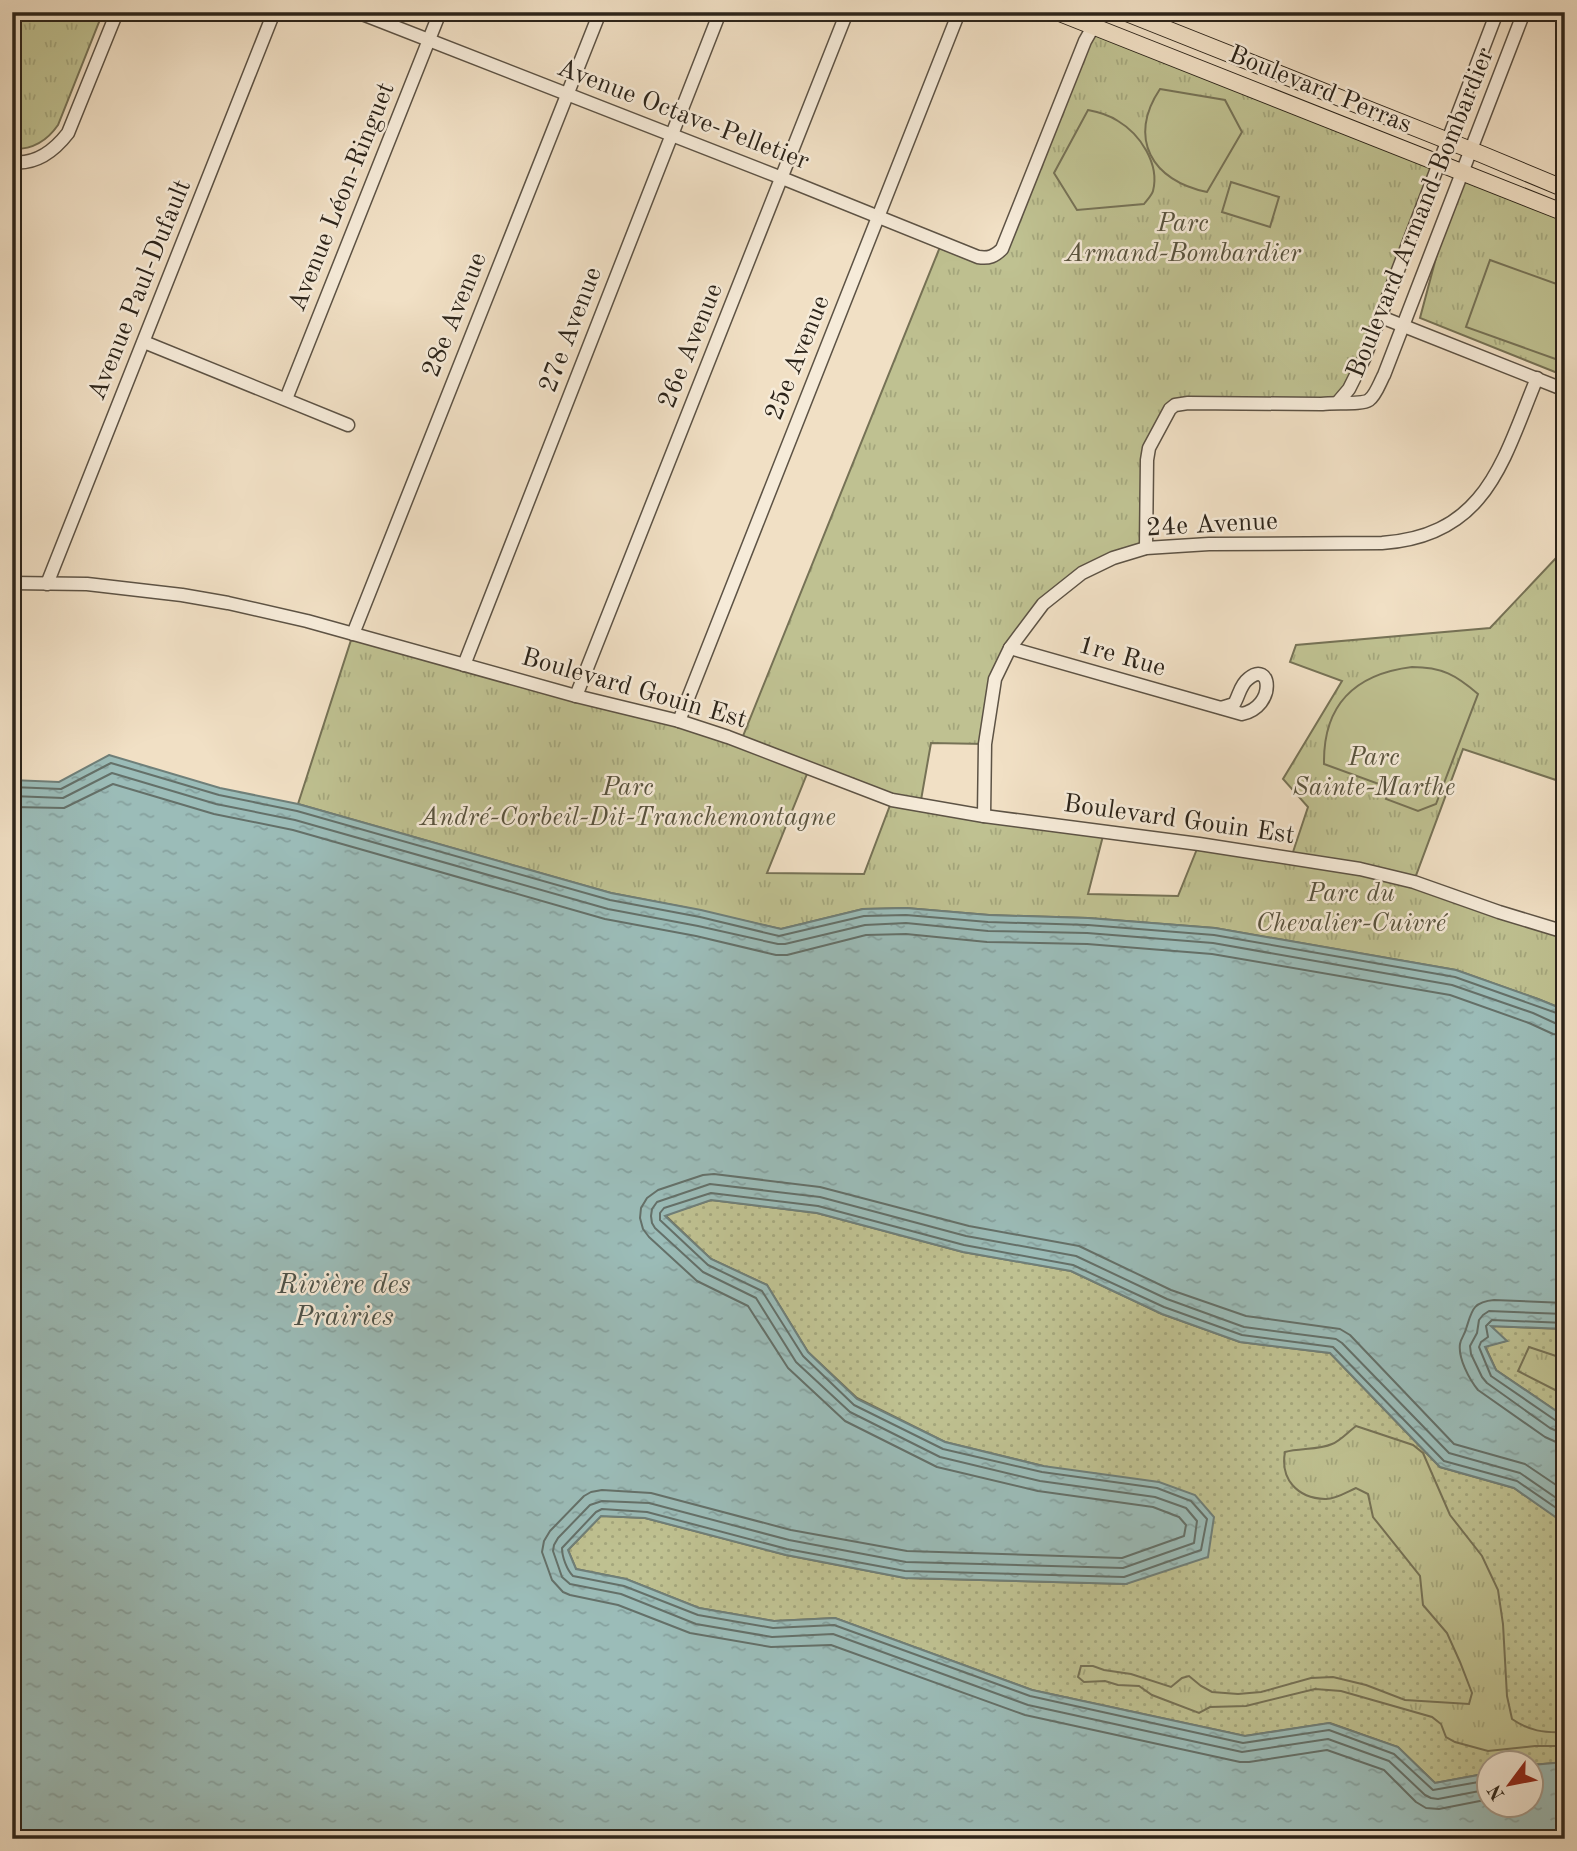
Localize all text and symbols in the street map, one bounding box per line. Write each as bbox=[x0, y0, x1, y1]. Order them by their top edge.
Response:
street label: Boulevard Perras bbox=[1225, 41, 1415, 139]
street label: Boulevard Armand-Bombardier bbox=[1343, 44, 1499, 382]
street label: Avenue Octave-Pelletier bbox=[553, 55, 813, 175]
street label: Avenue Léon-Ringuet bbox=[284, 79, 400, 315]
street label: Avenue Paul-Dufault bbox=[84, 176, 196, 404]
park label: Parc Armand-Bombardier bbox=[1063, 211, 1302, 267]
street label: 28e Avenue bbox=[418, 249, 492, 381]
street label: 27e Avenue bbox=[535, 264, 607, 396]
street label: 26e Avenue bbox=[654, 280, 728, 412]
street label: 25e Avenue bbox=[761, 292, 835, 424]
street label: 24e Avenue bbox=[1145, 509, 1279, 541]
street label: 1re Rue bbox=[1075, 632, 1169, 682]
street label: Boulevard Gouin Est bbox=[518, 644, 750, 734]
park label: Parc Sainte-Marthe bbox=[1293, 745, 1455, 801]
park label: Parc André-Corbeil-Dit-Tranchemontagne bbox=[418, 775, 836, 831]
street label: Boulevard Gouin Est bbox=[1062, 791, 1296, 849]
park label: Parc du Chevalier-Cuivré bbox=[1256, 881, 1449, 937]
water label: Rivière des Prairies bbox=[276, 1272, 411, 1332]
north arrow bbox=[1476, 1750, 1546, 1820]
text: N bbox=[1486, 1780, 1510, 1803]

